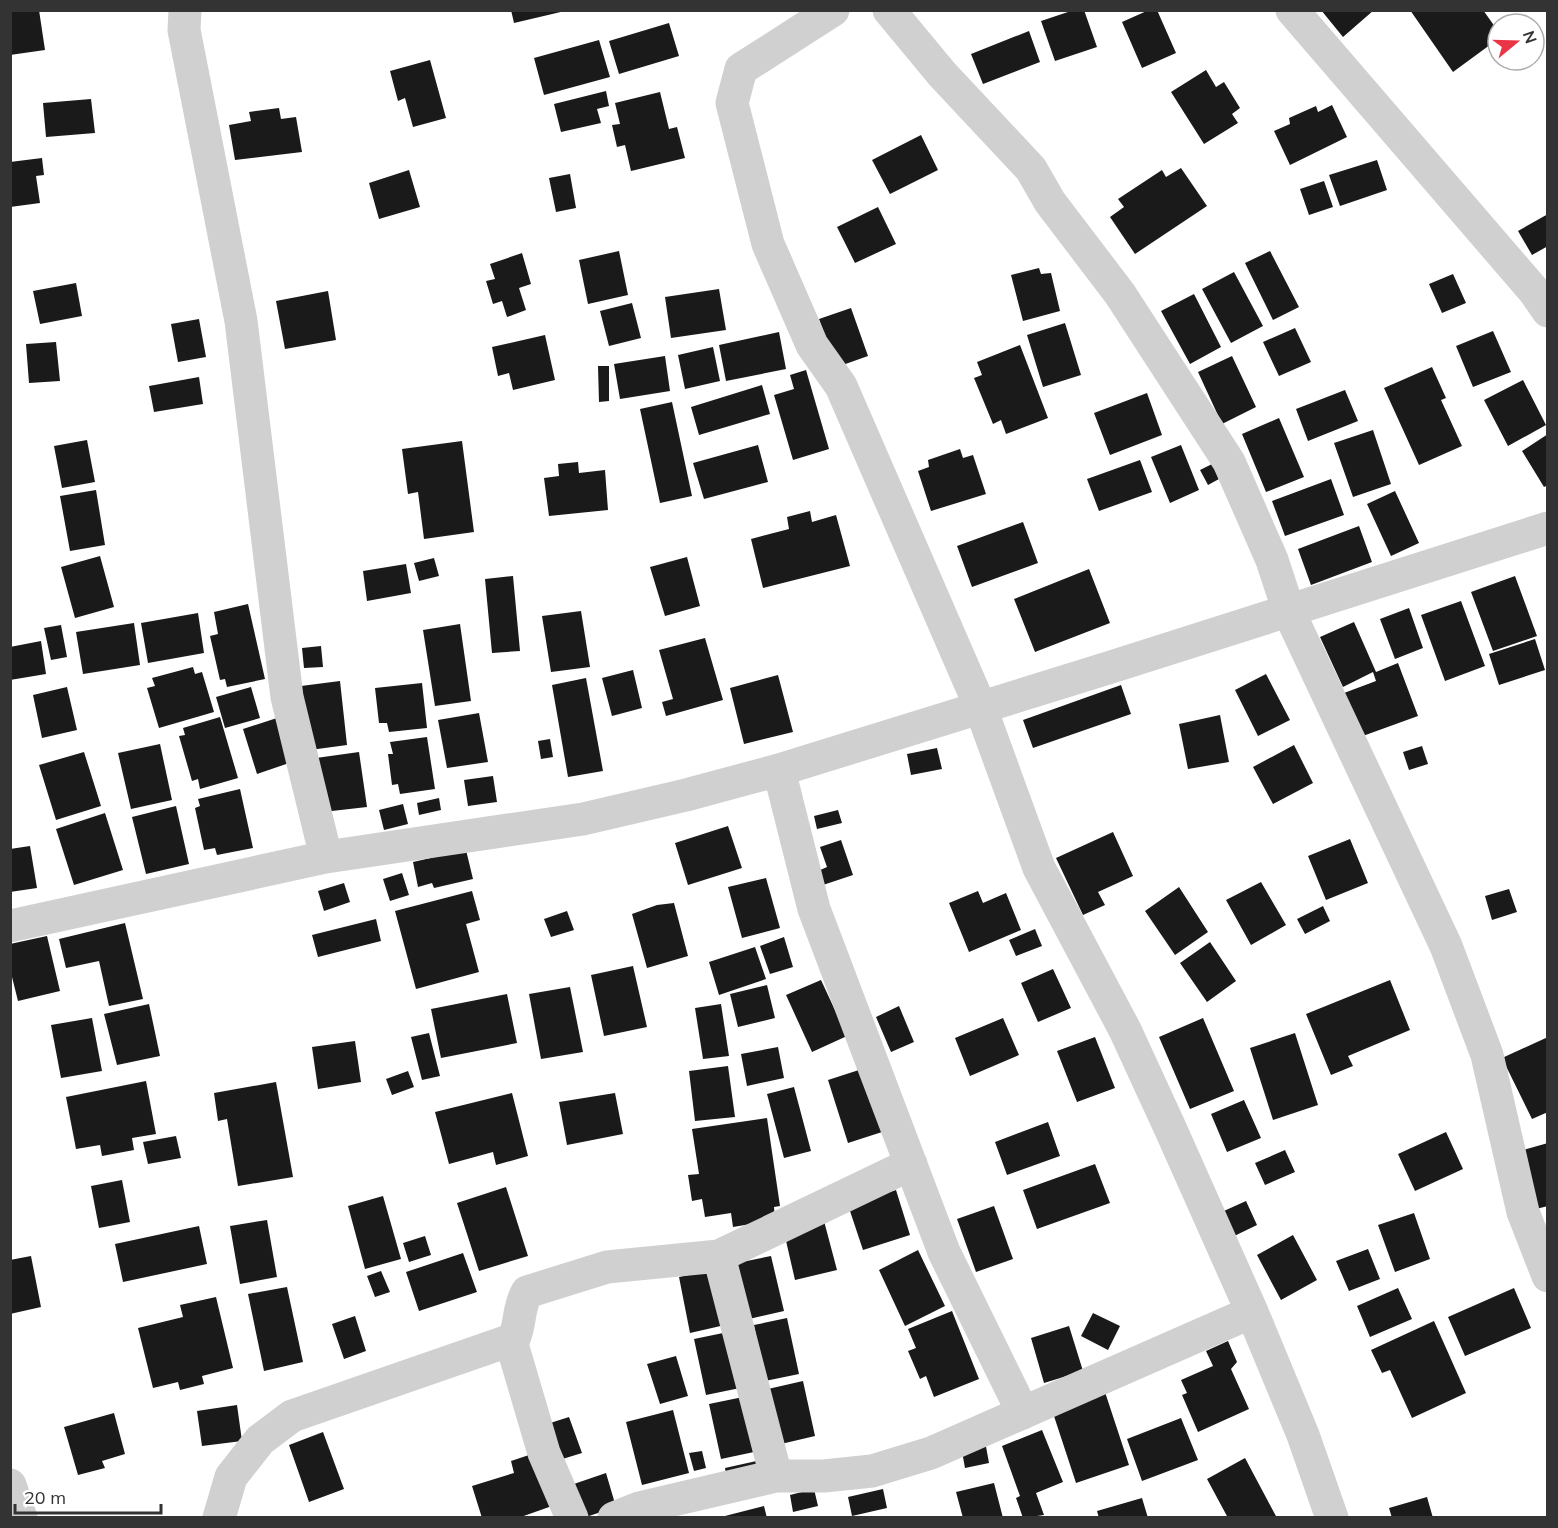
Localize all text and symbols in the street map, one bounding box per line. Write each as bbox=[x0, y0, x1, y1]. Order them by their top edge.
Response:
north arrow bbox=[1486, 12, 1546, 72]
text: N bbox=[1519, 28, 1542, 46]
scale bar bbox=[15, 1477, 160, 1515]
text: 20 m bbox=[24, 1486, 66, 1509]

